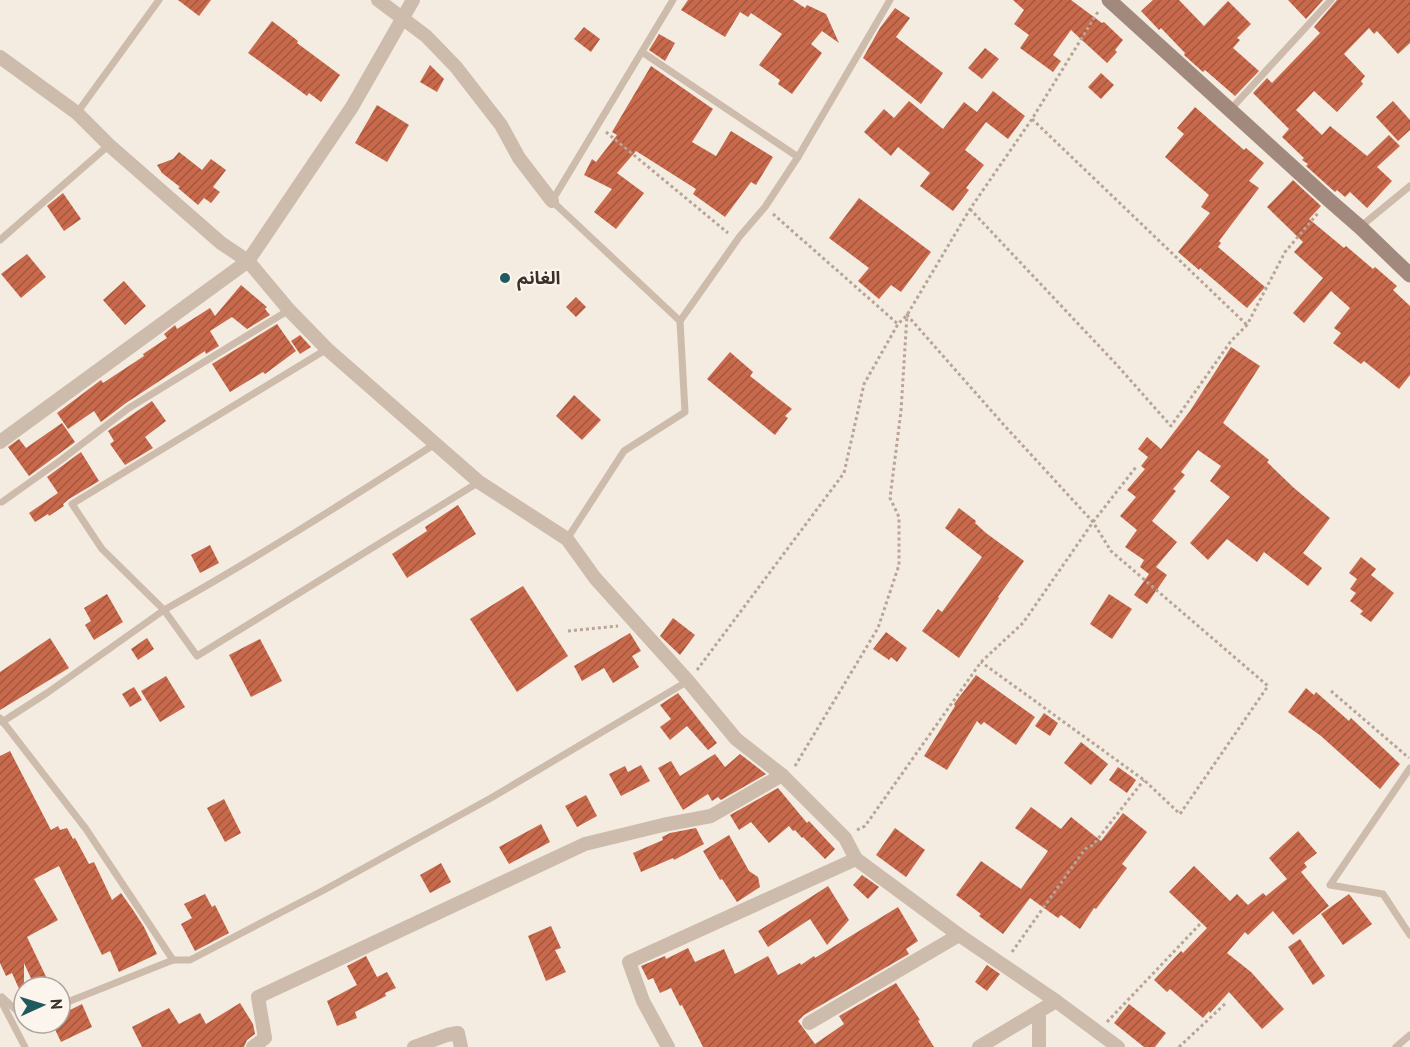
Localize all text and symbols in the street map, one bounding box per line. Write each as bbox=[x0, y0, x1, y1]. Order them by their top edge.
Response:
place label: الغانم bbox=[517, 266, 561, 291]
marker: الغانم bbox=[498, 271, 512, 285]
north arrow bbox=[12, 975, 72, 1035]
text: N bbox=[47, 998, 67, 1010]

